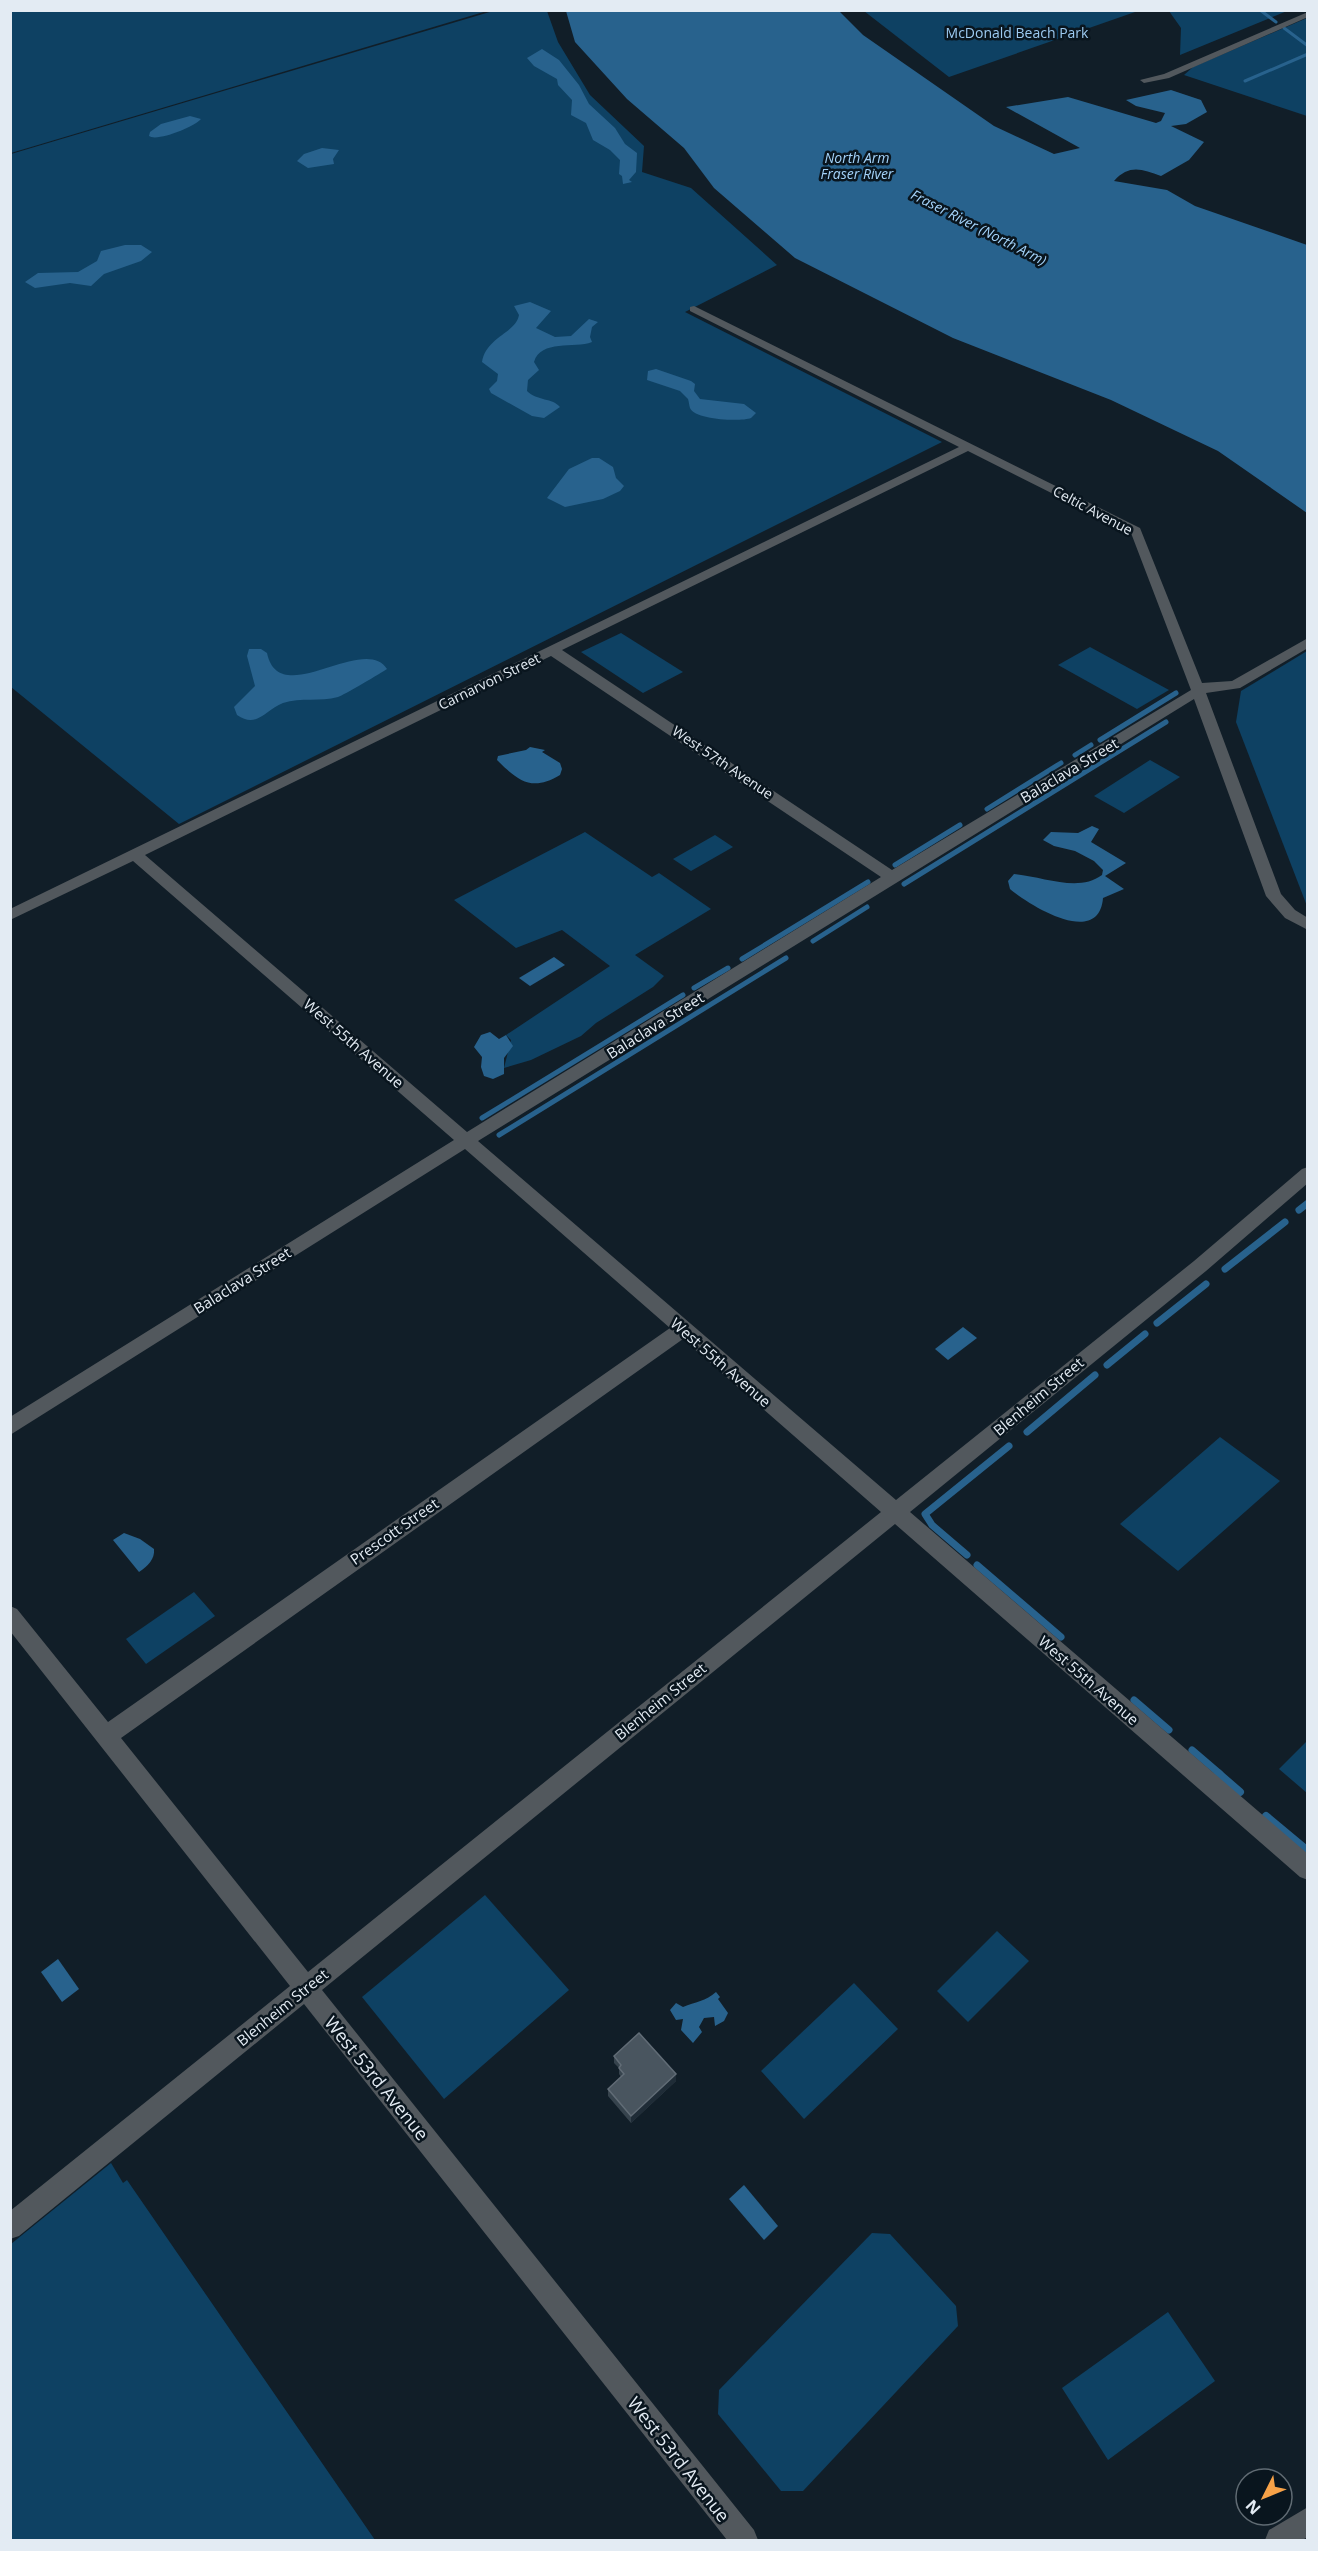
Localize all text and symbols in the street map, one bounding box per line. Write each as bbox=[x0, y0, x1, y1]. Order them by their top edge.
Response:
park label: McDonald Beach Park bbox=[946, 23, 1089, 42]
water label: North Arm Fraser River bbox=[821, 148, 894, 183]
water label: Fraser River (North Arm) bbox=[908, 185, 1050, 269]
street label: Celtic Avenue bbox=[1050, 481, 1136, 539]
street label: Carnarvon Street bbox=[435, 648, 543, 714]
street label: West 57th Avenue bbox=[669, 721, 777, 803]
street label: Balaclava Street bbox=[1016, 733, 1122, 807]
street label: Balaclava Street bbox=[603, 987, 707, 1063]
street label: West 55th Avenue bbox=[300, 994, 408, 1092]
street label: Balaclava Street bbox=[190, 1242, 294, 1318]
street label: West 55th Avenue bbox=[667, 1313, 775, 1411]
street label: Blenheim Street bbox=[989, 1352, 1087, 1440]
street label: Prescott Street bbox=[346, 1493, 442, 1569]
street label: West 55th Avenue bbox=[1035, 1631, 1143, 1729]
street label: Blenheim Street bbox=[610, 1658, 710, 1744]
street label: Blenheim Street bbox=[232, 1964, 332, 2050]
street label: West 53rd Avenue bbox=[320, 2011, 434, 2145]
street label: West 53rd Avenue bbox=[623, 2391, 735, 2527]
north arrow bbox=[1234, 2467, 1294, 2527]
text: N bbox=[1241, 2495, 1266, 2519]

